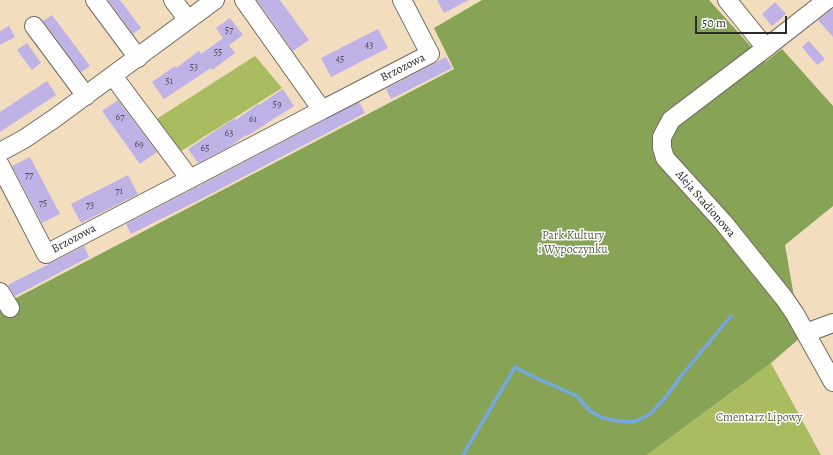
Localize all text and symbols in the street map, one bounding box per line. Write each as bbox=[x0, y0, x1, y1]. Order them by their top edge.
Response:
scale bar bbox=[697, 8, 789, 34]
text: 50 m bbox=[702, 15, 726, 31]
house number: 57 bbox=[225, 25, 233, 37]
house number: 43 bbox=[365, 40, 373, 52]
house number: 55 bbox=[214, 47, 222, 59]
street label: Brzozowa bbox=[378, 51, 428, 85]
house number: 45 bbox=[336, 54, 344, 66]
house number: 53 bbox=[190, 62, 198, 74]
house number: 51 bbox=[165, 76, 173, 88]
house number: 59 bbox=[273, 99, 281, 111]
house number: 67 bbox=[116, 112, 124, 124]
house number: 61 bbox=[249, 114, 257, 126]
house number: 63 bbox=[225, 128, 233, 140]
house number: 69 bbox=[134, 139, 144, 151]
house number: 65 bbox=[201, 143, 209, 155]
street label: Aleja Stadionowa bbox=[672, 168, 738, 240]
house number: 77 bbox=[25, 170, 33, 182]
house number: 71 bbox=[115, 186, 123, 198]
house number: 75 bbox=[39, 198, 47, 210]
house number: 73 bbox=[86, 200, 94, 212]
street label: Brzozowa bbox=[49, 221, 99, 257]
park label: Park Kultury i Wypoczynku bbox=[538, 229, 608, 257]
park label: Cmentarz Lipowy bbox=[716, 411, 802, 425]

